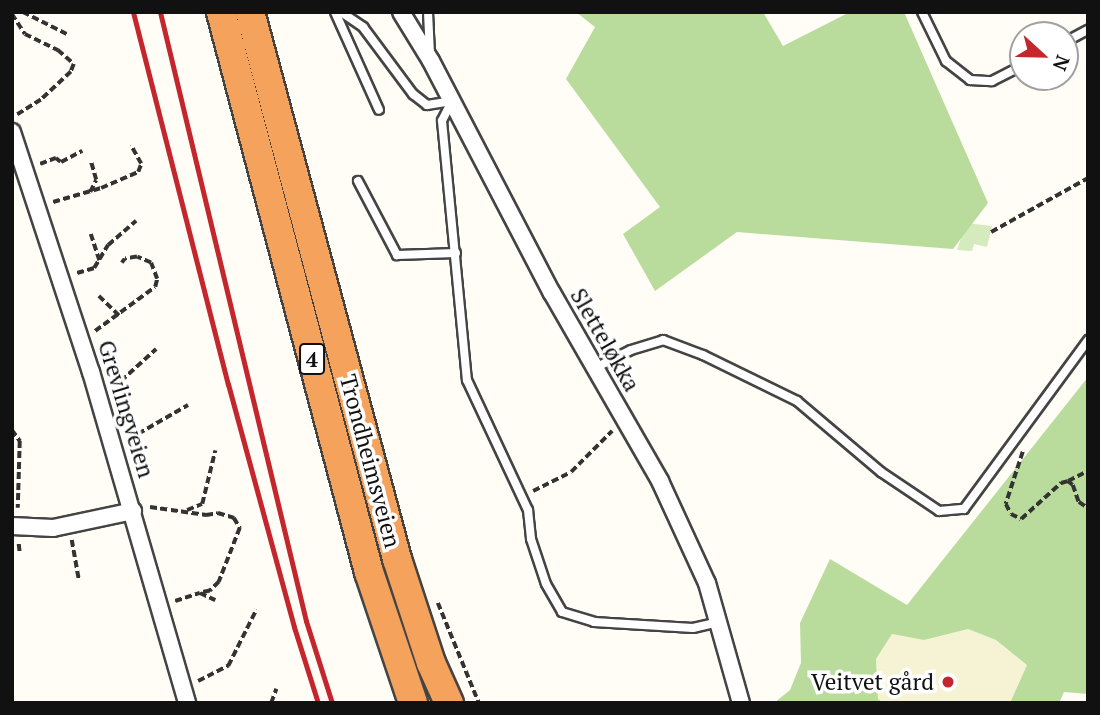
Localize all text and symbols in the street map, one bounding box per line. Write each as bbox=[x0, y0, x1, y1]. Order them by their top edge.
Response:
north arrow bbox=[1009, 21, 1079, 91]
text: N bbox=[1048, 52, 1076, 75]
street label: Sletteløkka bbox=[564, 284, 646, 396]
street label: Grevlingveien bbox=[92, 337, 160, 481]
road number: 4 bbox=[298, 342, 326, 376]
street label: Trondheimsveien bbox=[334, 371, 406, 551]
place label: Veitvet gård bbox=[811, 668, 934, 696]
marker: Veitvet gård bbox=[940, 674, 956, 690]

